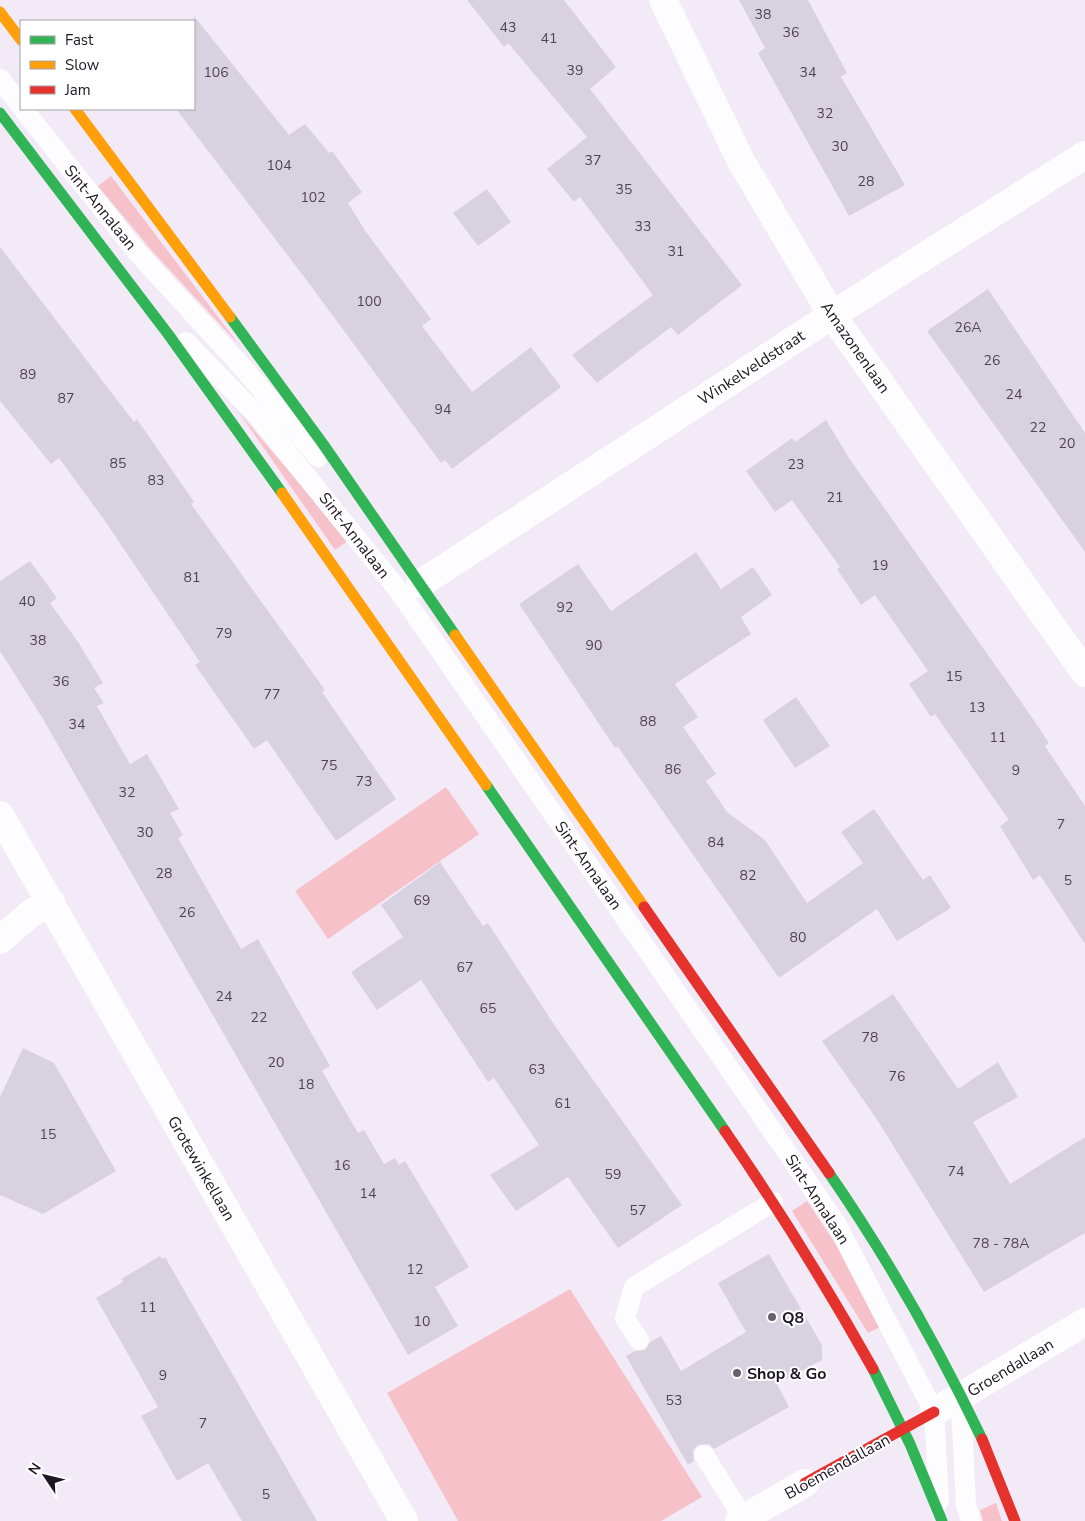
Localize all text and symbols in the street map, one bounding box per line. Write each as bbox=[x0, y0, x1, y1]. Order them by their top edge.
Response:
house number: 38 bbox=[755, 5, 771, 24]
house number: 43 bbox=[500, 18, 516, 37]
legend bbox=[20, 20, 195, 110]
house number: 36 bbox=[783, 23, 799, 42]
house number: 41 bbox=[541, 29, 557, 48]
text: Fast bbox=[65, 30, 94, 50]
text: Slow bbox=[65, 55, 100, 75]
house number: 39 bbox=[567, 61, 583, 80]
house number: 106 bbox=[203, 63, 229, 82]
house number: 34 bbox=[800, 63, 816, 82]
text: Jam bbox=[64, 80, 91, 100]
house number: 32 bbox=[817, 104, 833, 123]
house number: 30 bbox=[832, 137, 848, 156]
house number: 37 bbox=[585, 151, 601, 170]
house number: 104 bbox=[266, 156, 292, 175]
street label: Sint-Annalaan bbox=[59, 160, 141, 255]
house number: 28 bbox=[858, 172, 874, 191]
house number: 35 bbox=[616, 180, 632, 199]
house number: 102 bbox=[300, 188, 326, 207]
house number: 33 bbox=[635, 217, 651, 236]
house number: 31 bbox=[668, 242, 684, 261]
house number: 100 bbox=[356, 292, 382, 311]
street label: Amazonenlaan bbox=[815, 297, 895, 398]
house number: 26A bbox=[954, 318, 982, 337]
street label: Winkelveldstraat bbox=[694, 325, 810, 411]
house number: 26 bbox=[984, 351, 1000, 370]
house number: 89 bbox=[20, 365, 36, 384]
house number: 24 bbox=[1006, 385, 1022, 404]
house number: 87 bbox=[58, 389, 74, 408]
house number: 94 bbox=[435, 400, 451, 419]
house number: 22 bbox=[1030, 418, 1046, 437]
house number: 20 bbox=[1059, 434, 1075, 453]
house number: 85 bbox=[110, 454, 126, 473]
house number: 23 bbox=[788, 455, 804, 474]
house number: 83 bbox=[148, 471, 164, 490]
street label: Sint-Annalaan bbox=[314, 488, 395, 583]
house number: 21 bbox=[827, 488, 843, 507]
house number: 19 bbox=[872, 556, 888, 575]
house number: 81 bbox=[184, 568, 200, 587]
house number: 40 bbox=[19, 592, 35, 611]
house number: 92 bbox=[557, 598, 573, 617]
house number: 79 bbox=[216, 624, 232, 643]
house number: 38 bbox=[30, 631, 46, 650]
house number: 90 bbox=[586, 636, 602, 655]
house number: 15 bbox=[946, 667, 962, 686]
house number: 36 bbox=[53, 672, 69, 691]
house number: 77 bbox=[264, 685, 280, 704]
house number: 13 bbox=[969, 698, 985, 717]
house number: 88 bbox=[640, 712, 656, 731]
house number: 34 bbox=[69, 715, 85, 734]
house number: 11 bbox=[990, 728, 1006, 747]
house number: 75 bbox=[321, 756, 337, 775]
house number: 86 bbox=[665, 760, 681, 779]
house number: 9 bbox=[1012, 761, 1020, 780]
house number: 73 bbox=[356, 772, 372, 791]
house number: 32 bbox=[119, 783, 135, 802]
house number: 7 bbox=[1057, 815, 1065, 834]
street label: Sint-Annalaan bbox=[549, 817, 627, 914]
house number: 30 bbox=[137, 823, 153, 842]
house number: 84 bbox=[708, 833, 724, 852]
house number: 28 bbox=[156, 864, 172, 883]
house number: 82 bbox=[740, 866, 756, 885]
house number: 5 bbox=[1064, 871, 1072, 890]
house number: 69 bbox=[414, 891, 430, 910]
house number: 26 bbox=[179, 903, 195, 922]
house number: 80 bbox=[790, 928, 806, 947]
house number: 67 bbox=[457, 958, 473, 977]
house number: 24 bbox=[216, 987, 232, 1006]
house number: 65 bbox=[480, 999, 496, 1018]
house number: 22 bbox=[251, 1008, 267, 1027]
house number: 78 bbox=[862, 1028, 878, 1047]
house number: 20 bbox=[268, 1053, 284, 1072]
house number: 63 bbox=[529, 1060, 545, 1079]
house number: 76 bbox=[889, 1067, 905, 1086]
house number: 18 bbox=[298, 1075, 314, 1094]
house number: 61 bbox=[555, 1094, 571, 1113]
street label: Grotewinkellaan bbox=[162, 1112, 240, 1225]
house number: 15 bbox=[40, 1125, 56, 1144]
street label: Sint-Annalaan bbox=[780, 1150, 855, 1249]
house number: 16 bbox=[334, 1156, 350, 1175]
house number: 74 bbox=[948, 1162, 964, 1181]
house number: 59 bbox=[605, 1165, 621, 1184]
house number: 14 bbox=[360, 1184, 376, 1203]
house number: 57 bbox=[630, 1201, 646, 1220]
house number: 78 - 78A bbox=[973, 1234, 1029, 1253]
house number: 12 bbox=[407, 1260, 423, 1279]
house number: 11 bbox=[140, 1298, 156, 1317]
place label: Q8 bbox=[782, 1307, 804, 1329]
marker: Q8 bbox=[766, 1311, 778, 1323]
house number: 10 bbox=[414, 1312, 430, 1331]
street label: Groendallaan bbox=[963, 1333, 1058, 1402]
place label: Shop & Go bbox=[747, 1363, 827, 1385]
house number: 9 bbox=[159, 1366, 167, 1385]
marker: Shop & Go bbox=[731, 1367, 743, 1379]
house number: 53 bbox=[666, 1391, 682, 1410]
house number: 7 bbox=[199, 1414, 207, 1433]
street label: Bloemendallaan bbox=[781, 1429, 894, 1505]
north arrow bbox=[20, 1451, 70, 1501]
text: N bbox=[24, 1459, 46, 1479]
house number: 5 bbox=[262, 1485, 270, 1504]

